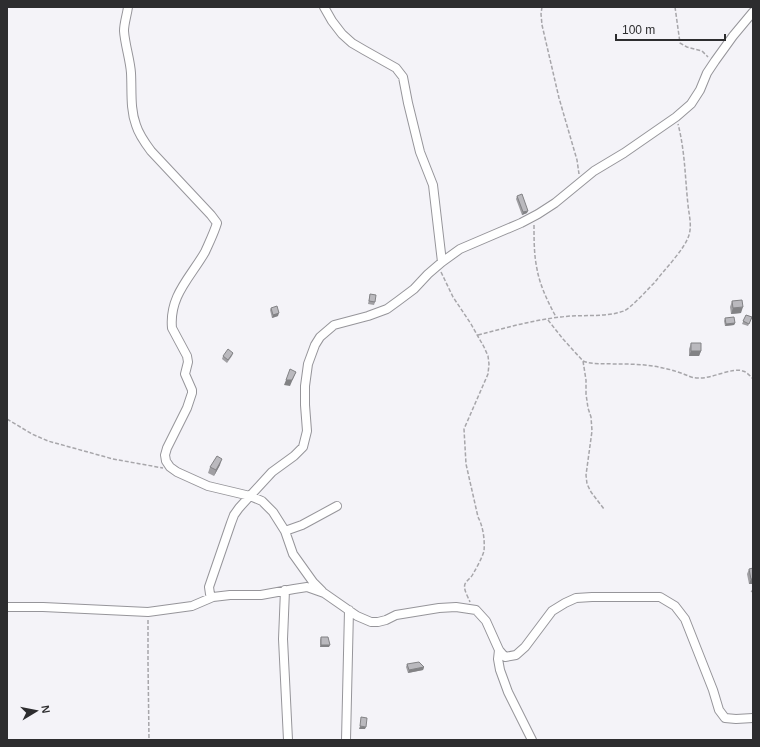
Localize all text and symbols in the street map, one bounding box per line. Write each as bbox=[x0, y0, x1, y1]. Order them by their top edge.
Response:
scale bar bbox=[616, 16, 725, 42]
text: 100 m bbox=[622, 23, 655, 37]
north arrow bbox=[16, 691, 56, 731]
text: N bbox=[39, 704, 52, 714]

